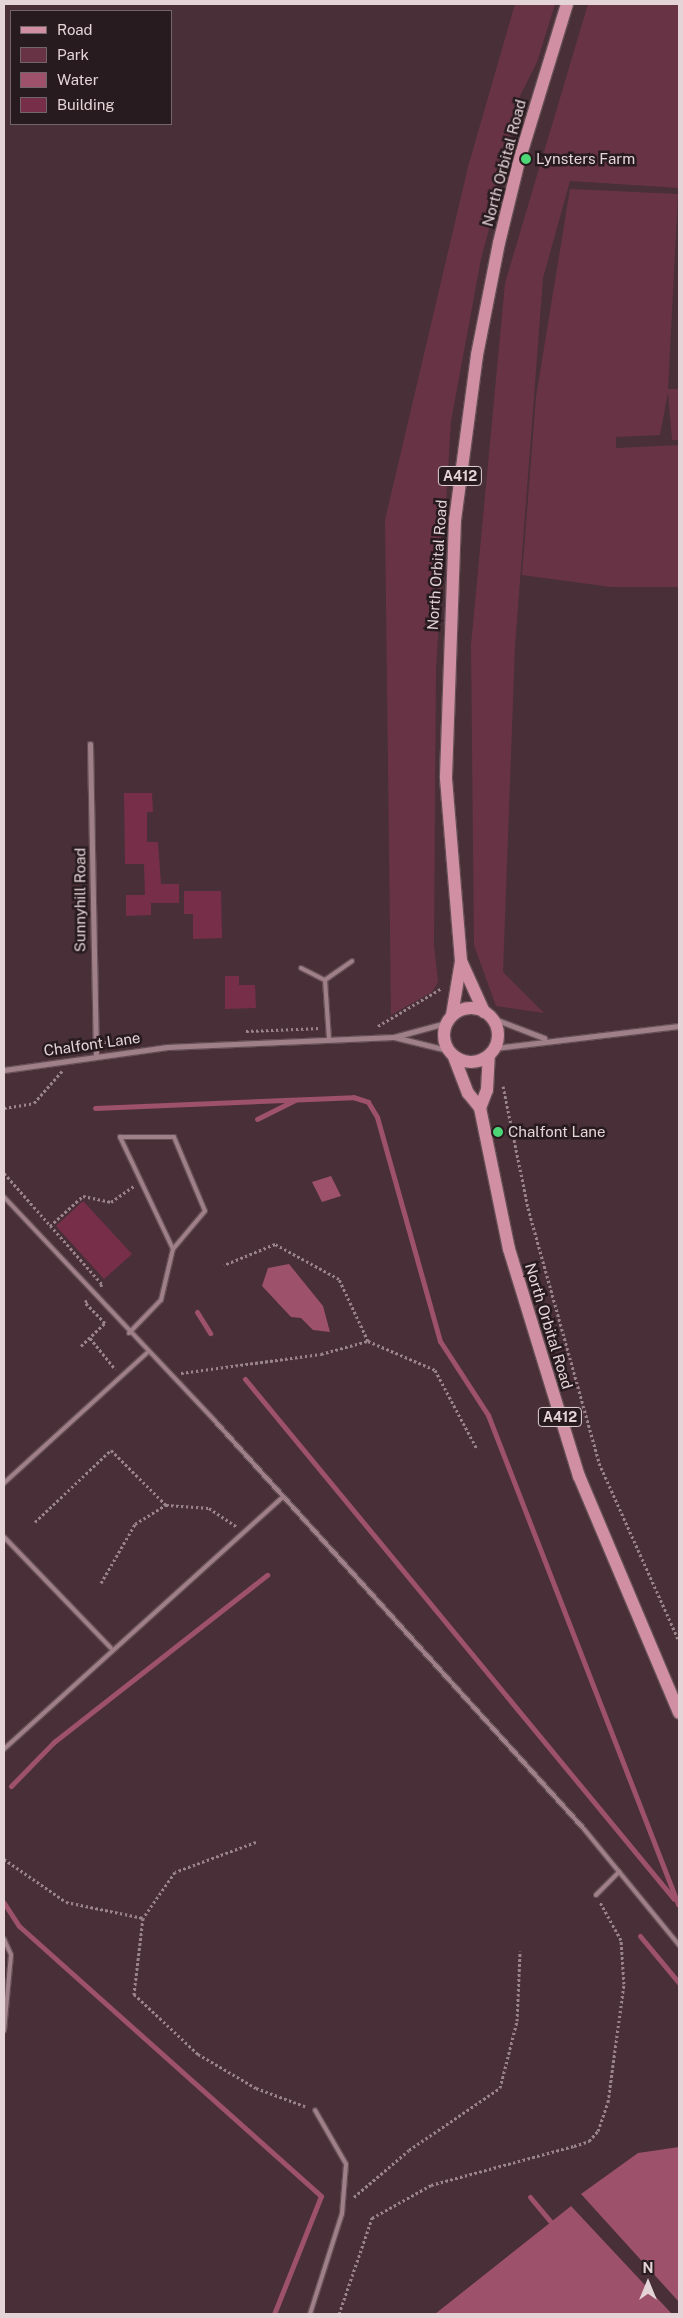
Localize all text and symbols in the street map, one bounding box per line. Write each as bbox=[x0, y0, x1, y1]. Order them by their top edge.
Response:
legend bbox=[10, 10, 172, 125]
text: Road bbox=[57, 21, 93, 38]
text: Park bbox=[57, 46, 89, 63]
text: Water bbox=[57, 71, 99, 88]
text: Building bbox=[57, 96, 115, 113]
street label: North Orbital Road bbox=[478, 98, 530, 228]
place label: Lynsters Farm bbox=[536, 150, 635, 168]
marker: Lynsters Farm bbox=[520, 153, 532, 165]
road number: A412 bbox=[438, 464, 482, 488]
street label: North Orbital Road bbox=[423, 499, 451, 631]
street label: Sunnyhill Road bbox=[71, 848, 89, 952]
street label: Chalfont Lane bbox=[43, 1028, 141, 1060]
place label: Chalfont Lane bbox=[508, 1123, 605, 1141]
marker: Chalfont Lane bbox=[492, 1126, 504, 1138]
street label: North Orbital Road bbox=[521, 1261, 577, 1391]
road number: A412 bbox=[538, 1405, 582, 1428]
north arrow bbox=[623, 2258, 673, 2308]
text: N bbox=[643, 2260, 653, 2276]

